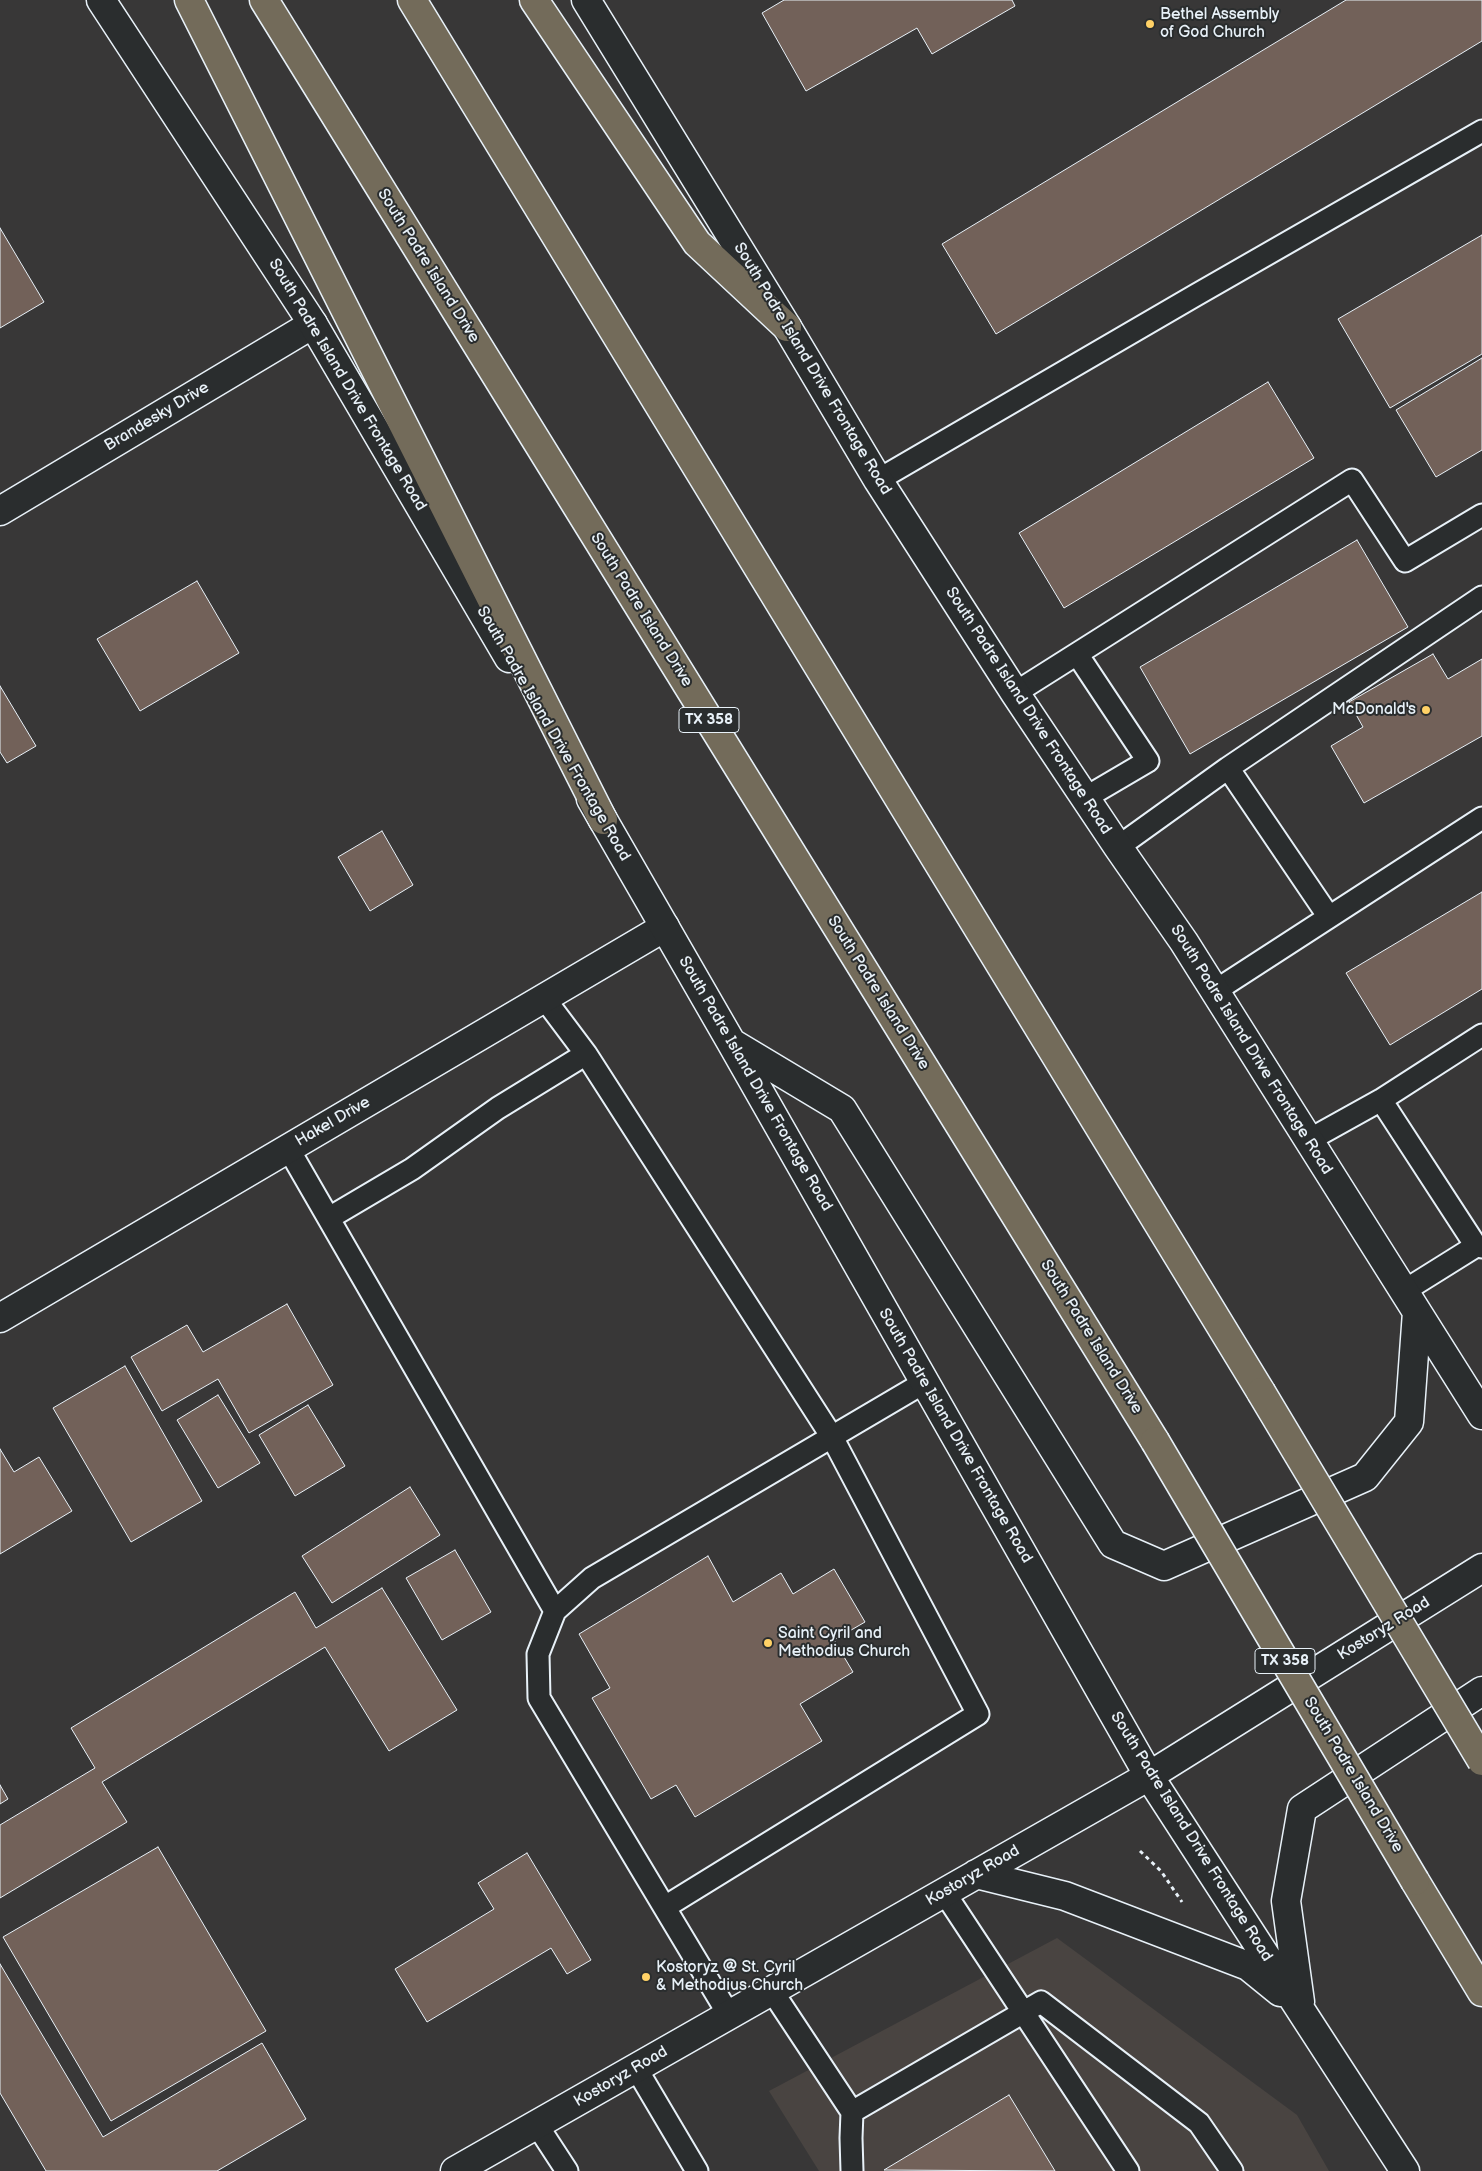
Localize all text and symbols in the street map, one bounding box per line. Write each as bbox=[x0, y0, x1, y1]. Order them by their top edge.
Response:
place label: Bethel Assembly of God Church bbox=[1160, 5, 1279, 43]
marker: Bethel Assembly of God Church bbox=[1144, 18, 1156, 30]
street label: South Padre Island Drive bbox=[373, 185, 483, 347]
street label: South Padre Island Drive Frontage Road bbox=[729, 239, 895, 499]
street label: South Padre Island Drive Frontage Road bbox=[264, 255, 430, 515]
street label: Brandesky Drive bbox=[101, 378, 213, 456]
street label: South Padre Island Drive bbox=[586, 529, 696, 691]
street label: South Padre Island Drive Frontage Road bbox=[941, 584, 1115, 838]
street label: South Padre Island Drive Frontage Road bbox=[472, 603, 634, 865]
place label: McDonald's bbox=[1332, 700, 1416, 720]
marker: McDonald's bbox=[1420, 704, 1432, 716]
road number: TX 358 bbox=[679, 708, 739, 732]
street label: South Padre Island Drive bbox=[823, 912, 933, 1074]
street label: South Padre Island Drive Frontage Road bbox=[1166, 922, 1336, 1178]
street label: South Padre Island Drive Frontage Road bbox=[674, 953, 836, 1215]
street label: Hakel Drive bbox=[292, 1093, 374, 1151]
street label: South Padre Island Drive bbox=[1036, 1256, 1146, 1418]
street label: South Padre Island Drive Frontage Road bbox=[874, 1305, 1036, 1567]
street label: Kostoryz Road bbox=[1334, 1593, 1434, 1665]
place label: Saint Cyril and Methodius Church bbox=[778, 1624, 910, 1662]
marker: Saint Cyril and Methodius Church bbox=[762, 1637, 774, 1649]
road number: TX 358 bbox=[1255, 1648, 1315, 1674]
street label: South Padre Island Drive bbox=[1299, 1694, 1407, 1856]
street label: South Padre Island Drive Frontage Road bbox=[1106, 1709, 1276, 1965]
street label: Kostoryz Road bbox=[923, 1841, 1023, 1911]
place label: Kostoryz @ St. Cyril & Methodius Church bbox=[656, 1958, 803, 1996]
marker: Kostoryz @ St. Cyril & Methodius Church bbox=[640, 1971, 652, 1983]
street label: Kostoryz Road bbox=[571, 2042, 671, 2112]

